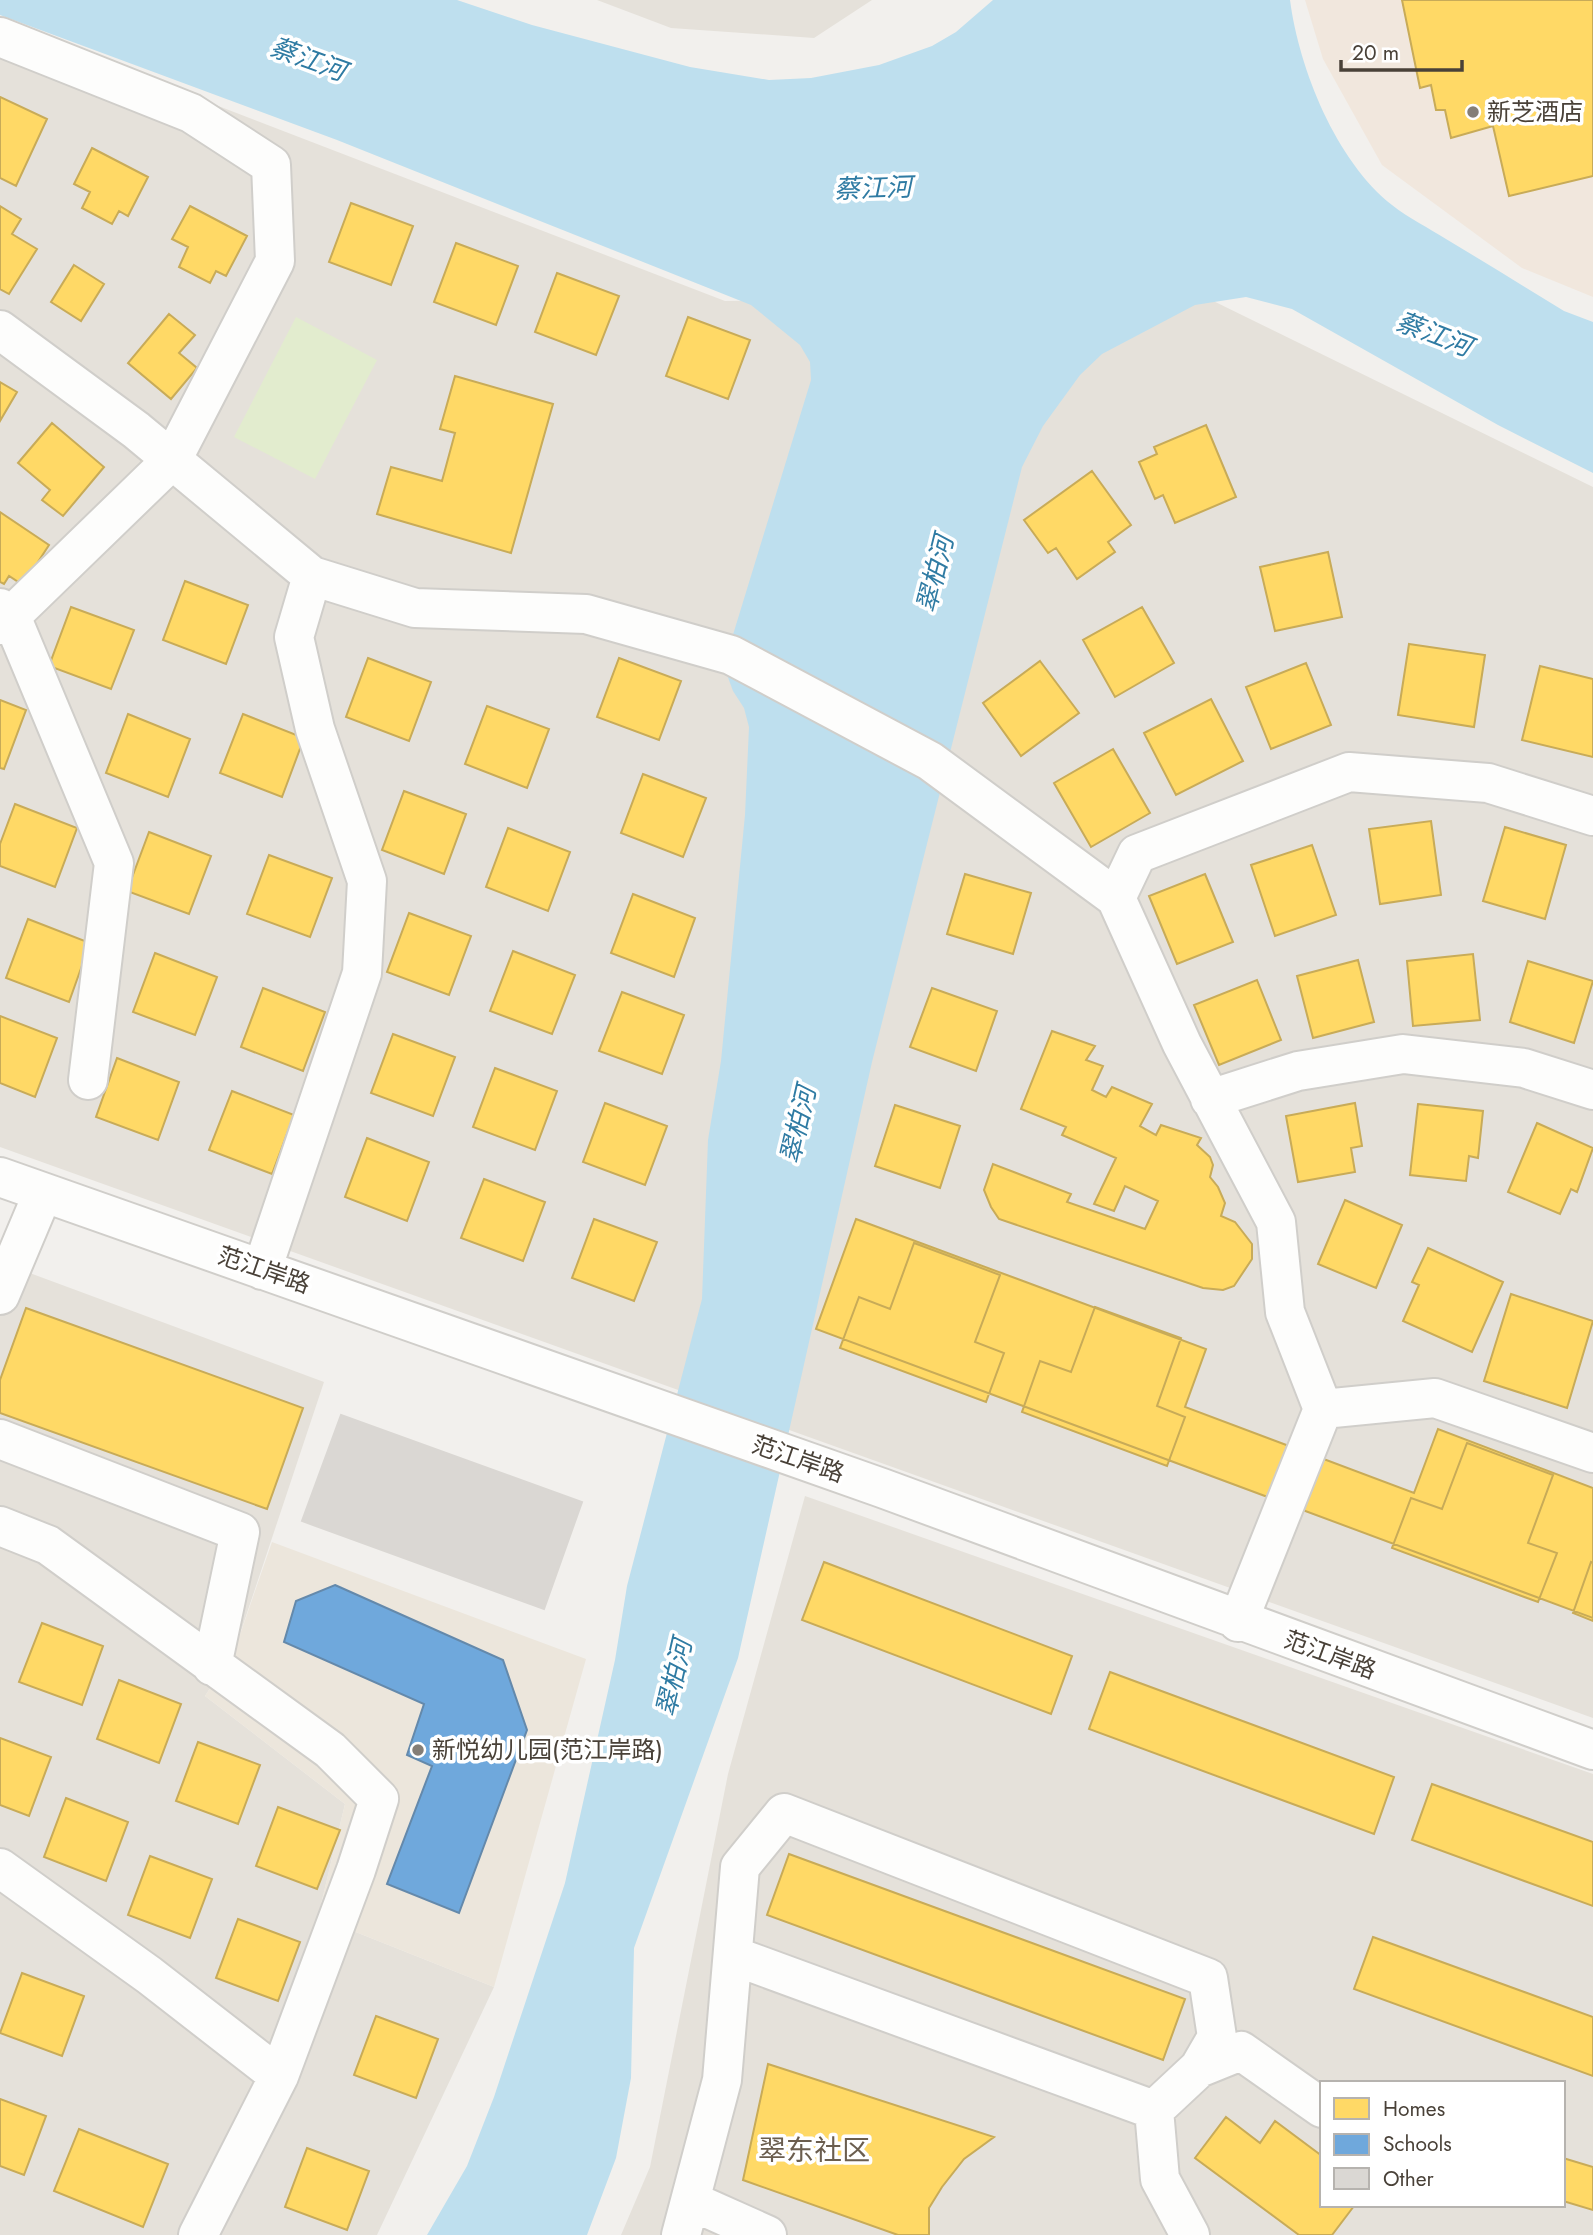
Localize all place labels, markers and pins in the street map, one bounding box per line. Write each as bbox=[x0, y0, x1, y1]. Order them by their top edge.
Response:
place label: 新芝酒店 bbox=[1487, 94, 1583, 129]
marker: 新芝酒店 bbox=[1465, 104, 1481, 120]
place label: 新悦幼儿园(范江岸路) bbox=[432, 1732, 663, 1767]
marker: 新悦幼儿园(范江岸路) bbox=[410, 1742, 426, 1758]

